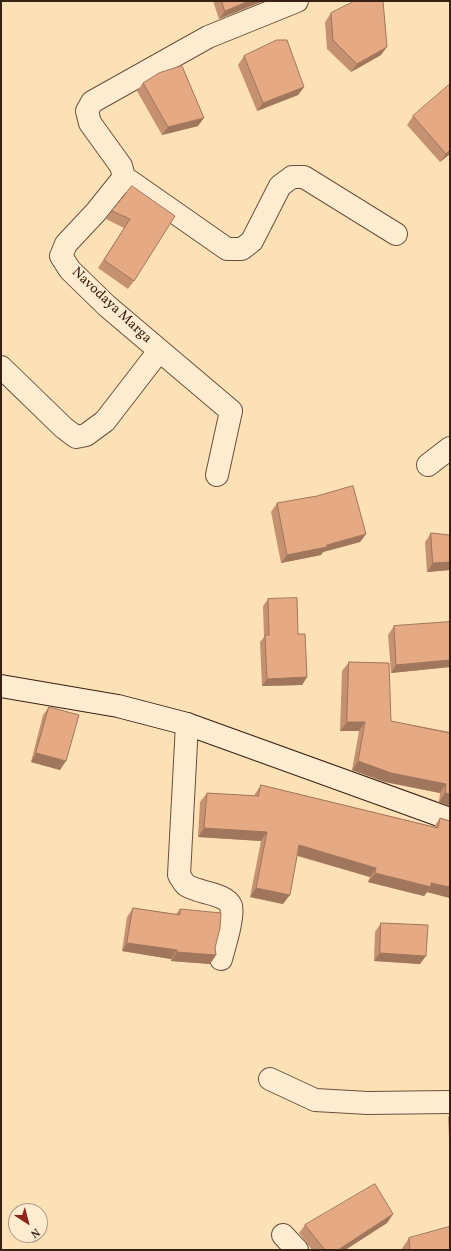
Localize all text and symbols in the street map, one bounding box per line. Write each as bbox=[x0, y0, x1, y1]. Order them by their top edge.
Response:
street label: Navodaya Marga bbox=[67, 265, 155, 347]
north arrow bbox=[8, 1203, 48, 1243]
text: N bbox=[27, 1224, 42, 1241]

